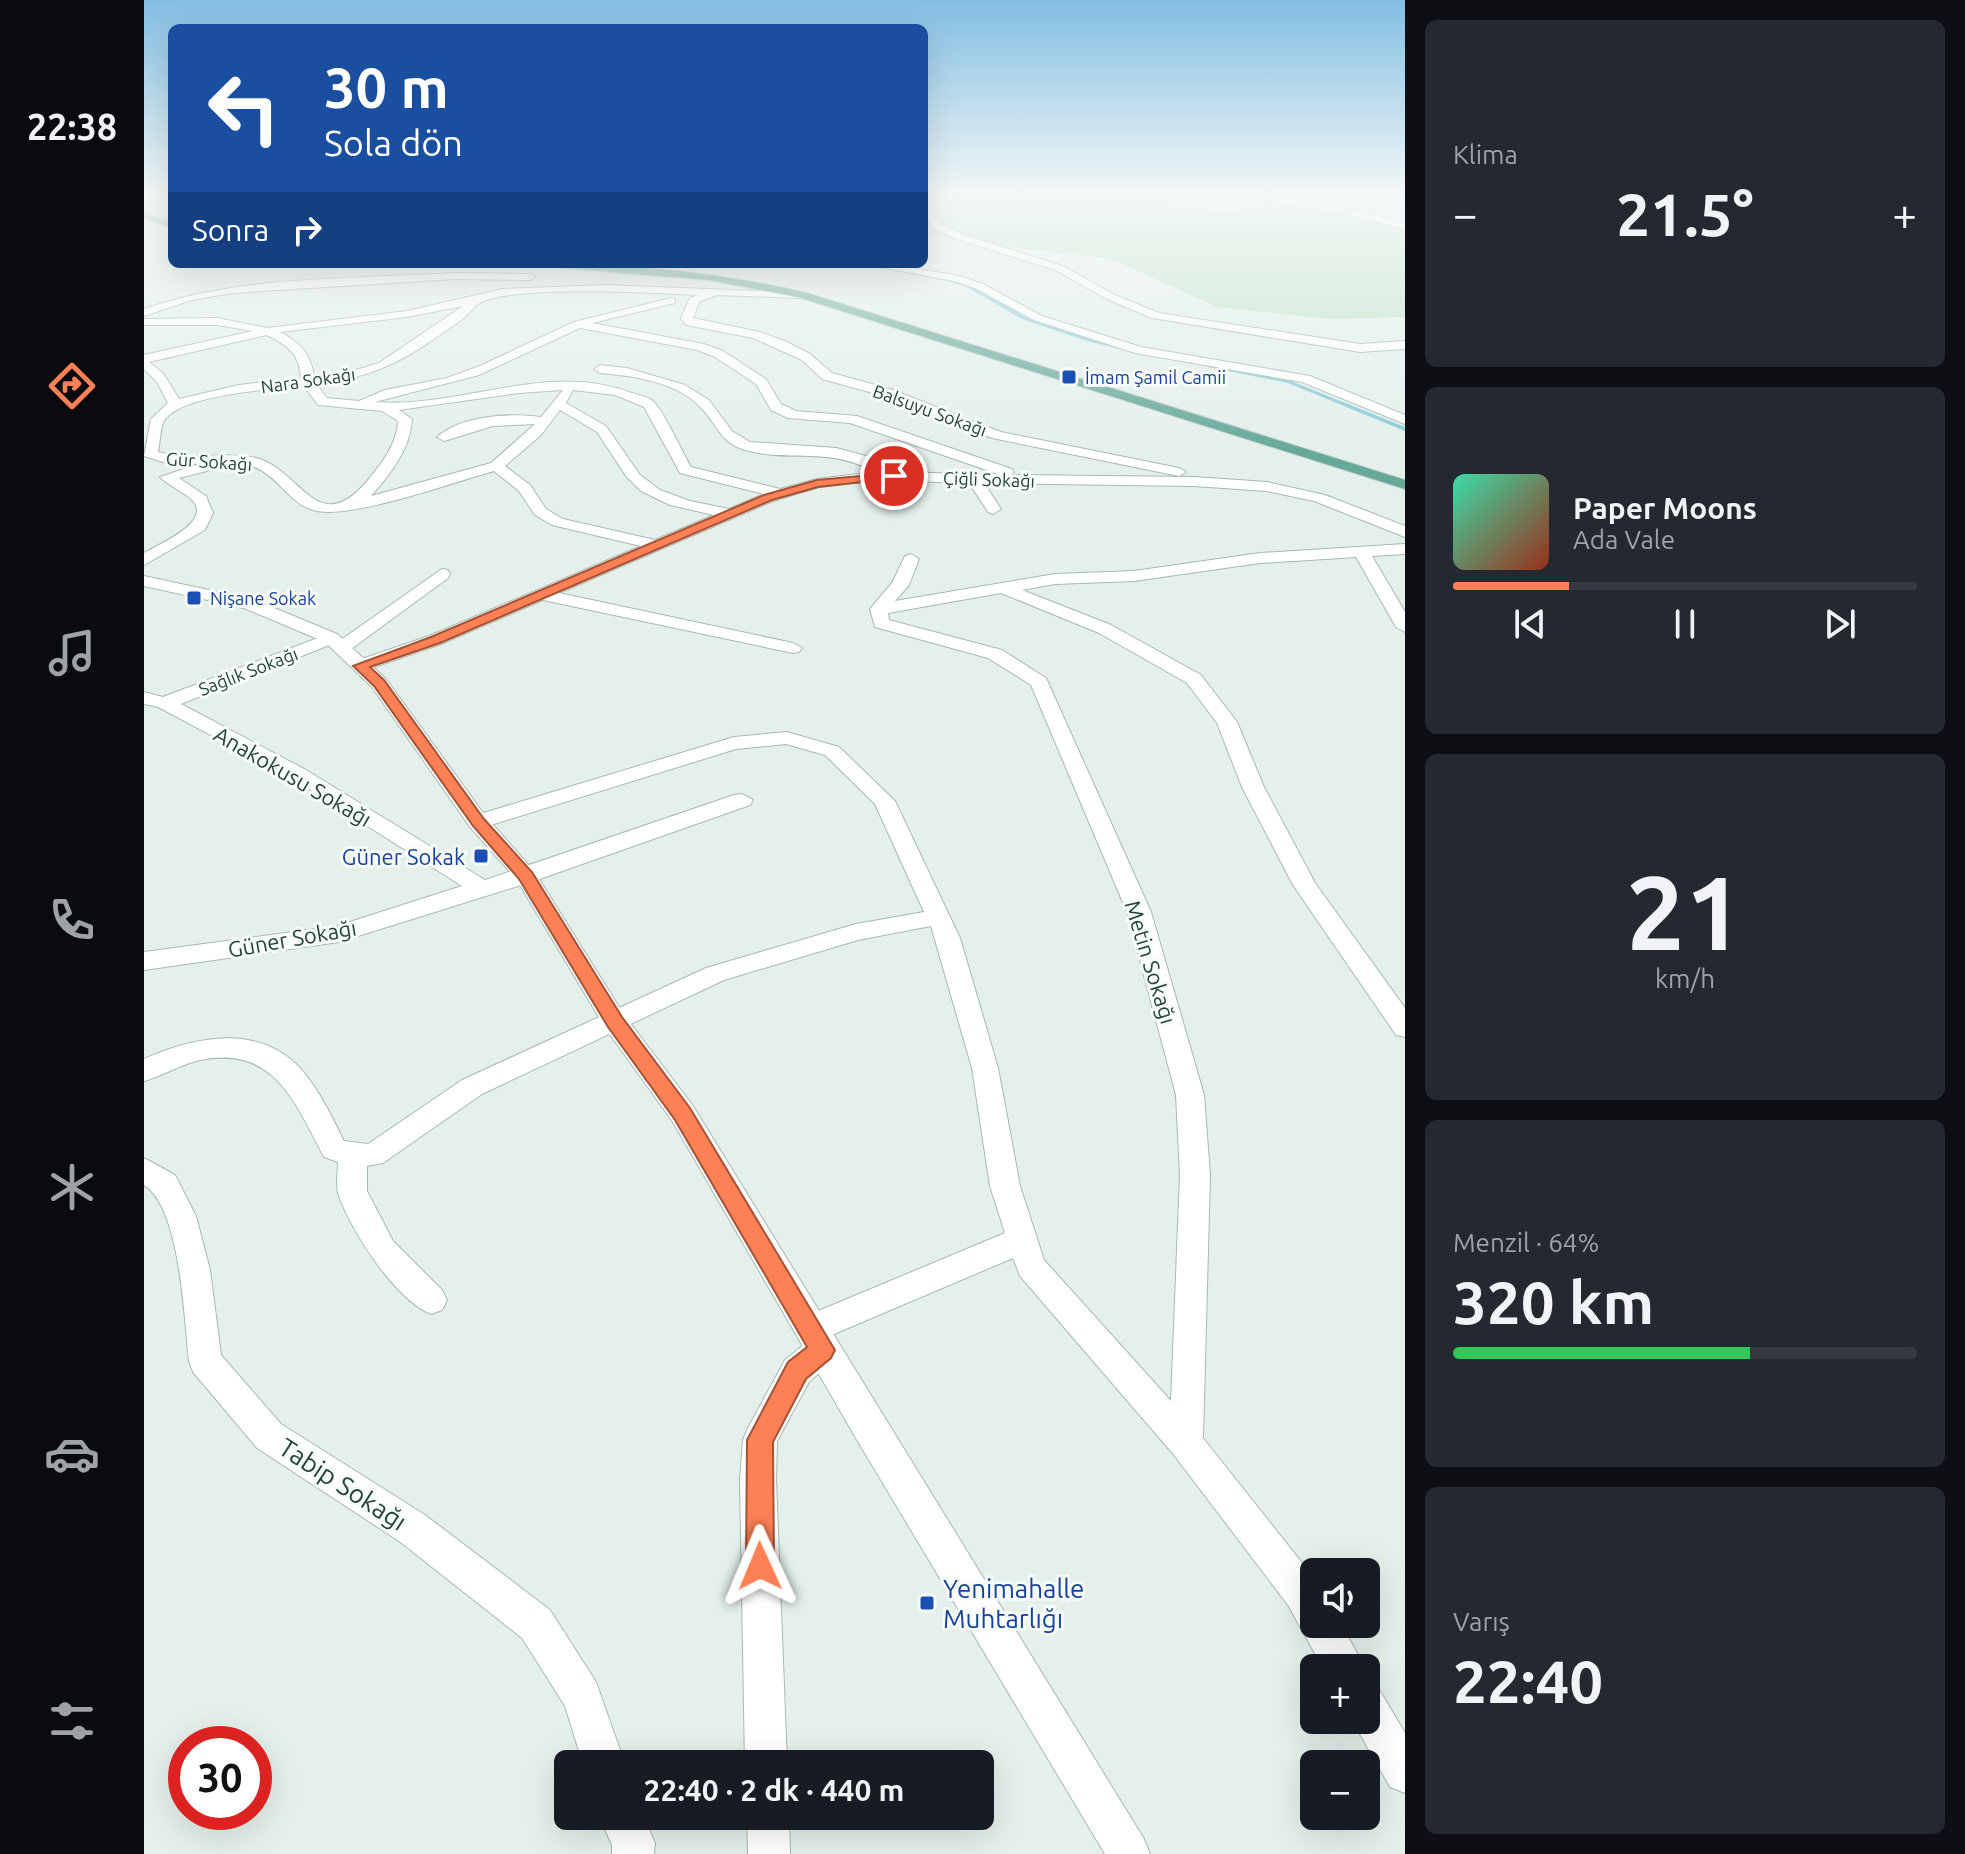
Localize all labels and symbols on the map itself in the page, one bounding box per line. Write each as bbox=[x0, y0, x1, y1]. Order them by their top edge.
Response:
street label: Nara Sokağı bbox=[259, 363, 357, 397]
place label: İmam Şamil Camii bbox=[1085, 367, 1226, 387]
marker: İmam Şamil Camii bbox=[1060, 368, 1078, 386]
street label: Balsuyu Sokağı bbox=[870, 380, 990, 440]
pin bbox=[860, 442, 928, 510]
street label: Gür Sokağı bbox=[165, 448, 253, 474]
street label: Çiğli Sokağı bbox=[943, 467, 1035, 491]
place label: Nişane Sokak bbox=[210, 588, 316, 608]
marker: Nişane Sokak bbox=[185, 589, 203, 607]
street label: Sağlık Sokağı bbox=[196, 643, 300, 699]
street label: Anakokusu Sokağı bbox=[210, 721, 376, 831]
place label: Güner Sokak bbox=[342, 844, 465, 869]
marker: Güner Sokak bbox=[472, 847, 490, 865]
street label: Metin Sokağı bbox=[1120, 897, 1182, 1027]
street label: Güner Sokağı bbox=[226, 914, 358, 962]
street label: Tabip Sokağı bbox=[274, 1432, 412, 1536]
position arrow bbox=[718, 1524, 802, 1608]
place label: Yenimahalle Muhtarlığı bbox=[943, 1574, 1084, 1633]
marker: Yenimahalle Muhtarlığı bbox=[918, 1594, 936, 1612]
speed limit sign: 30 bbox=[168, 1726, 272, 1830]

